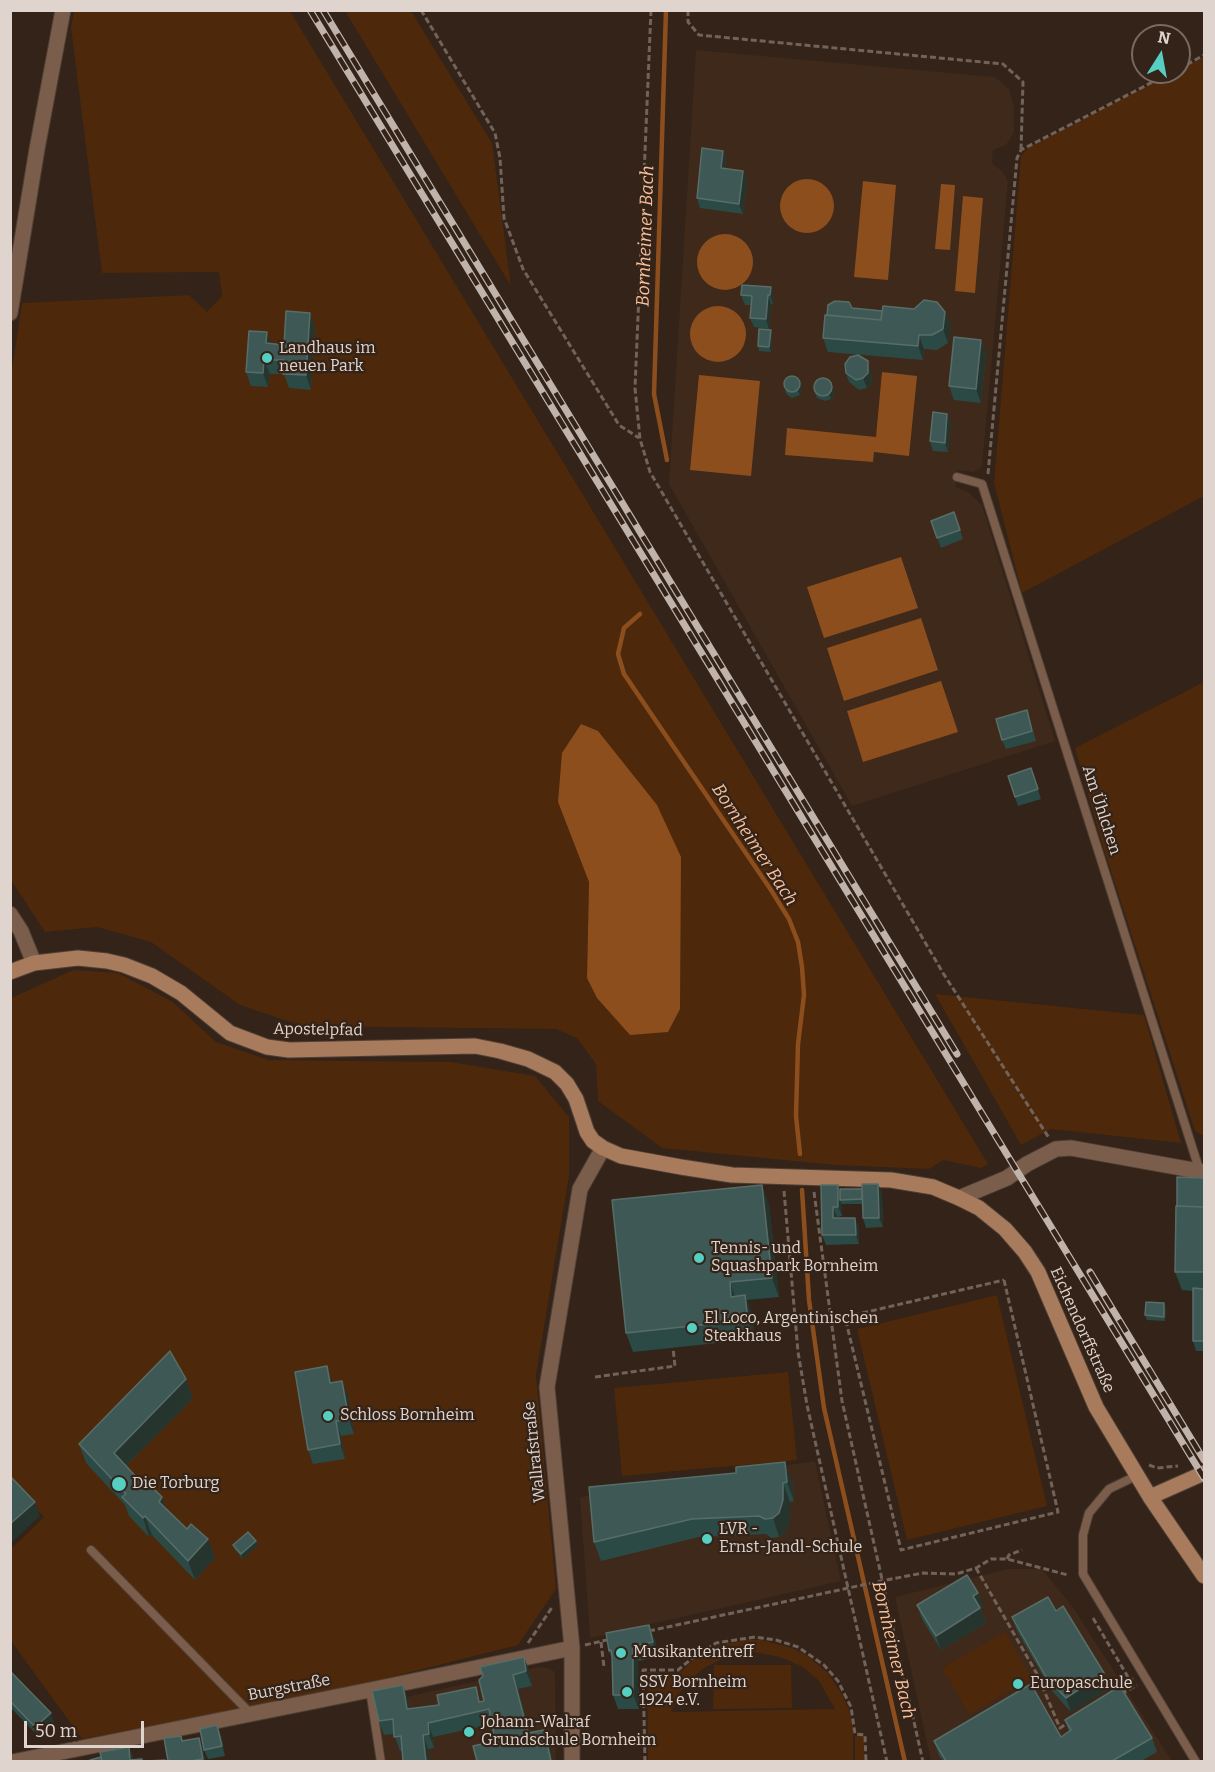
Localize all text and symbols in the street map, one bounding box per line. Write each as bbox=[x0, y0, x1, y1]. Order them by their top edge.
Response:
north arrow bbox=[1131, 24, 1191, 84]
text: N bbox=[1156, 27, 1172, 48]
water label: Bornheimer Bach bbox=[633, 165, 659, 307]
place label: Landhaus im neuen Park bbox=[279, 339, 376, 377]
marker: Landhaus im neuen Park bbox=[260, 351, 274, 365]
street label: Am Ühlchen bbox=[1078, 763, 1124, 857]
water label: Bornheimer Bach bbox=[707, 780, 801, 910]
street label: Apostelpfad bbox=[273, 1020, 363, 1040]
place label: Tennis- und Squashpark Bornheim bbox=[711, 1239, 878, 1277]
marker: Tennis- und Squashpark Bornheim bbox=[692, 1251, 706, 1265]
street label: Eichendorffstraße bbox=[1046, 1264, 1118, 1396]
place label: El Loco, Argentinischen Steakhaus bbox=[704, 1309, 878, 1347]
marker: El Loco, Argentinischen Steakhaus bbox=[685, 1321, 699, 1335]
street label: Wallrafstraße bbox=[520, 1400, 550, 1504]
place label: Schloss Bornheim bbox=[340, 1406, 475, 1426]
marker: Schloss Bornheim bbox=[321, 1409, 335, 1423]
place label: Die Torburg bbox=[132, 1474, 219, 1494]
marker: Die Torburg bbox=[110, 1475, 128, 1493]
place label: LVR - Ernst-Jandl-Schule bbox=[719, 1520, 862, 1558]
marker: LVR - Ernst-Jandl-Schule bbox=[700, 1532, 714, 1546]
water label: Bornheimer Bach bbox=[867, 1579, 919, 1721]
place label: Musikantentreff bbox=[633, 1643, 754, 1663]
marker: Musikantentreff bbox=[614, 1646, 628, 1660]
street label: Burgstraße bbox=[246, 1671, 332, 1705]
place label: SSV Bornheim 1924 e.V. bbox=[639, 1673, 747, 1711]
place label: Europaschule bbox=[1030, 1674, 1133, 1694]
marker: Europaschule bbox=[1011, 1677, 1025, 1691]
marker: SSV Bornheim 1924 e.V. bbox=[620, 1685, 634, 1699]
scale bar bbox=[27, 1709, 147, 1747]
place label: Johann-Walraf Grundschule Bornheim bbox=[481, 1713, 656, 1751]
text: 50 m bbox=[35, 1720, 77, 1742]
marker: Johann-Walraf Grundschule Bornheim bbox=[462, 1725, 476, 1739]

